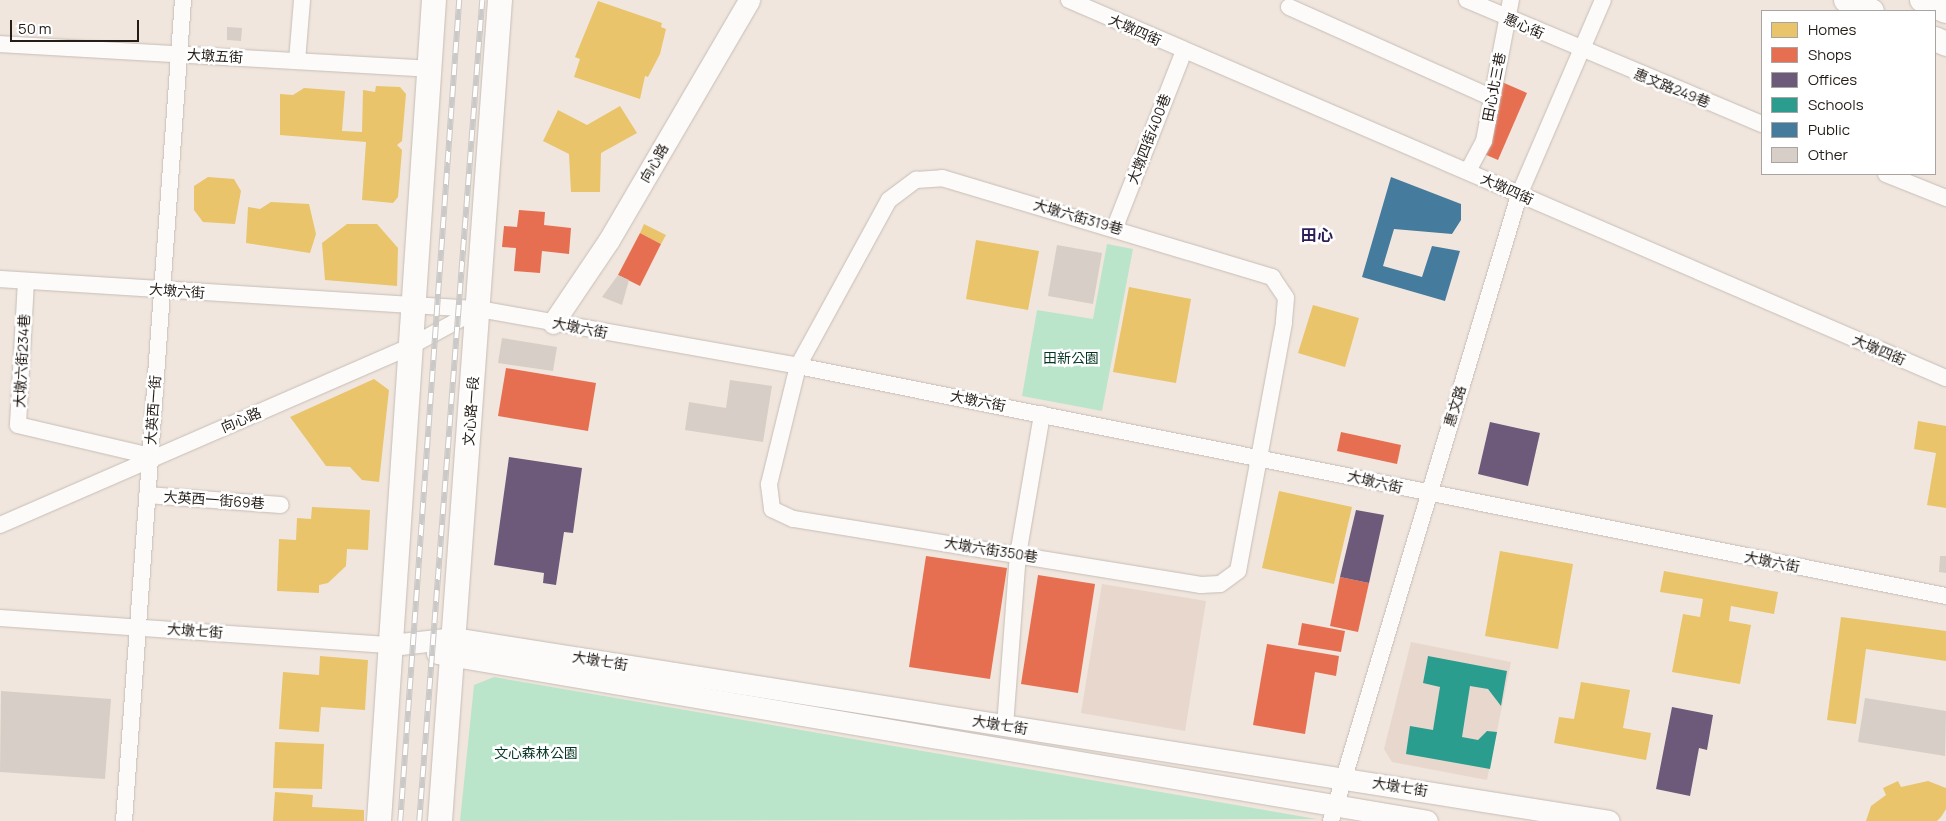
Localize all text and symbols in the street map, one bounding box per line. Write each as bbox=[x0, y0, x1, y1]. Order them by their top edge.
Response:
scale bar bbox=[12, 10, 141, 42]
street label: 惠心街 bbox=[1501, 10, 1547, 42]
legend bbox=[1761, 10, 1936, 175]
street label: 大墩四街 bbox=[1106, 11, 1164, 49]
text: 50 m bbox=[18, 18, 52, 39]
text: Homes bbox=[1808, 19, 1856, 40]
text: Shops bbox=[1808, 44, 1852, 65]
street label: 大墩五街 bbox=[187, 46, 243, 66]
street label: 田心北三巷 bbox=[1479, 51, 1509, 123]
street label: 惠文路249巷 bbox=[1632, 65, 1712, 111]
text: Offices bbox=[1808, 69, 1857, 90]
street label: 大墩四街400巷 bbox=[1124, 91, 1174, 187]
text: Schools bbox=[1808, 94, 1864, 115]
text: Public bbox=[1808, 119, 1850, 140]
street label: 向心路 bbox=[636, 141, 672, 185]
text: Other bbox=[1808, 144, 1848, 165]
street label: 大墩四街 bbox=[1478, 170, 1536, 208]
street label: 大墩六街319巷 bbox=[1032, 196, 1124, 238]
district label: 田心 bbox=[1301, 225, 1333, 245]
street label: 大墩六街 bbox=[148, 281, 206, 301]
street label: 大墩六街234巷 bbox=[11, 314, 33, 408]
street label: 大墩六街 bbox=[551, 314, 609, 342]
street label: 大墩四街 bbox=[1850, 331, 1908, 369]
park label: 田新公園 bbox=[1043, 350, 1099, 366]
street label: 大英西一街 bbox=[142, 374, 164, 446]
street label: 文心路一段 bbox=[460, 375, 482, 447]
street label: 惠文路 bbox=[1441, 383, 1469, 429]
street label: 大墩六街 bbox=[949, 387, 1007, 415]
street label: 向心路 bbox=[218, 404, 264, 436]
street label: 大墩六街 bbox=[1346, 468, 1404, 496]
street label: 大英西一街69巷 bbox=[163, 488, 265, 512]
street label: 大墩六街350巷 bbox=[943, 534, 1039, 566]
street label: 大墩六街 bbox=[1743, 548, 1801, 576]
street label: 大墩七街 bbox=[166, 621, 224, 641]
street label: 大墩七街 bbox=[571, 648, 629, 674]
street label: 大墩七街 bbox=[971, 712, 1029, 738]
park label: 文心森林公園 bbox=[494, 745, 578, 761]
street label: 大墩七街 bbox=[1371, 774, 1429, 800]

